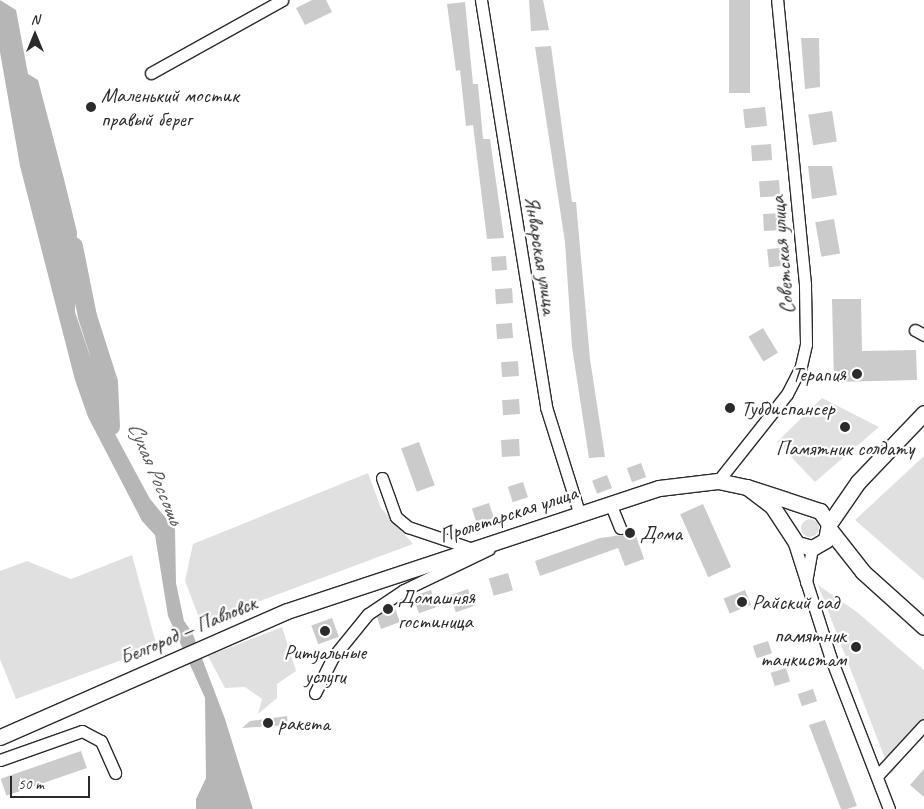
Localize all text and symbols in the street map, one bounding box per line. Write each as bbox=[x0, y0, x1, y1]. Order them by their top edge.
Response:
north arrow bbox=[10, 10, 60, 60]
text: N bbox=[31, 11, 39, 28]
place label: Маленький мостик правый берег bbox=[101, 82, 239, 132]
marker: Маленький мостик правый берег bbox=[85, 101, 97, 113]
street label: Январская улица bbox=[519, 194, 563, 316]
street label: Советская улица bbox=[764, 194, 800, 316]
place label: Терапия bbox=[792, 361, 846, 387]
marker: Терапия bbox=[850, 367, 864, 381]
place label: Тубдиспансер bbox=[741, 395, 835, 421]
marker: Тубдиспансер bbox=[723, 401, 737, 415]
water label: Сухая Россошь bbox=[122, 418, 188, 528]
marker: Памятник солдату bbox=[839, 421, 851, 433]
place label: Памятник солдату bbox=[777, 435, 913, 461]
street label: Пролетарская улица bbox=[435, 480, 581, 548]
place label: Дома bbox=[640, 520, 682, 546]
marker: Дома bbox=[624, 527, 636, 539]
place label: Домашняя гостиница bbox=[398, 584, 475, 634]
place label: Райский сад bbox=[752, 589, 839, 615]
street label: Белгород — Павловск bbox=[116, 590, 260, 670]
marker: Райский сад bbox=[736, 596, 748, 608]
marker: Домашняя гостиница bbox=[382, 603, 394, 615]
place label: памятник танкистам bbox=[760, 622, 846, 672]
marker: Ритуальные услуги bbox=[319, 625, 331, 637]
place label: Ритуальные услуги bbox=[284, 639, 366, 689]
marker: памятник танкистам bbox=[850, 641, 862, 653]
place label: ракета bbox=[278, 710, 330, 736]
marker: ракета bbox=[262, 717, 274, 729]
scale bar bbox=[12, 766, 92, 798]
text: 50 m bbox=[18, 775, 44, 794]

